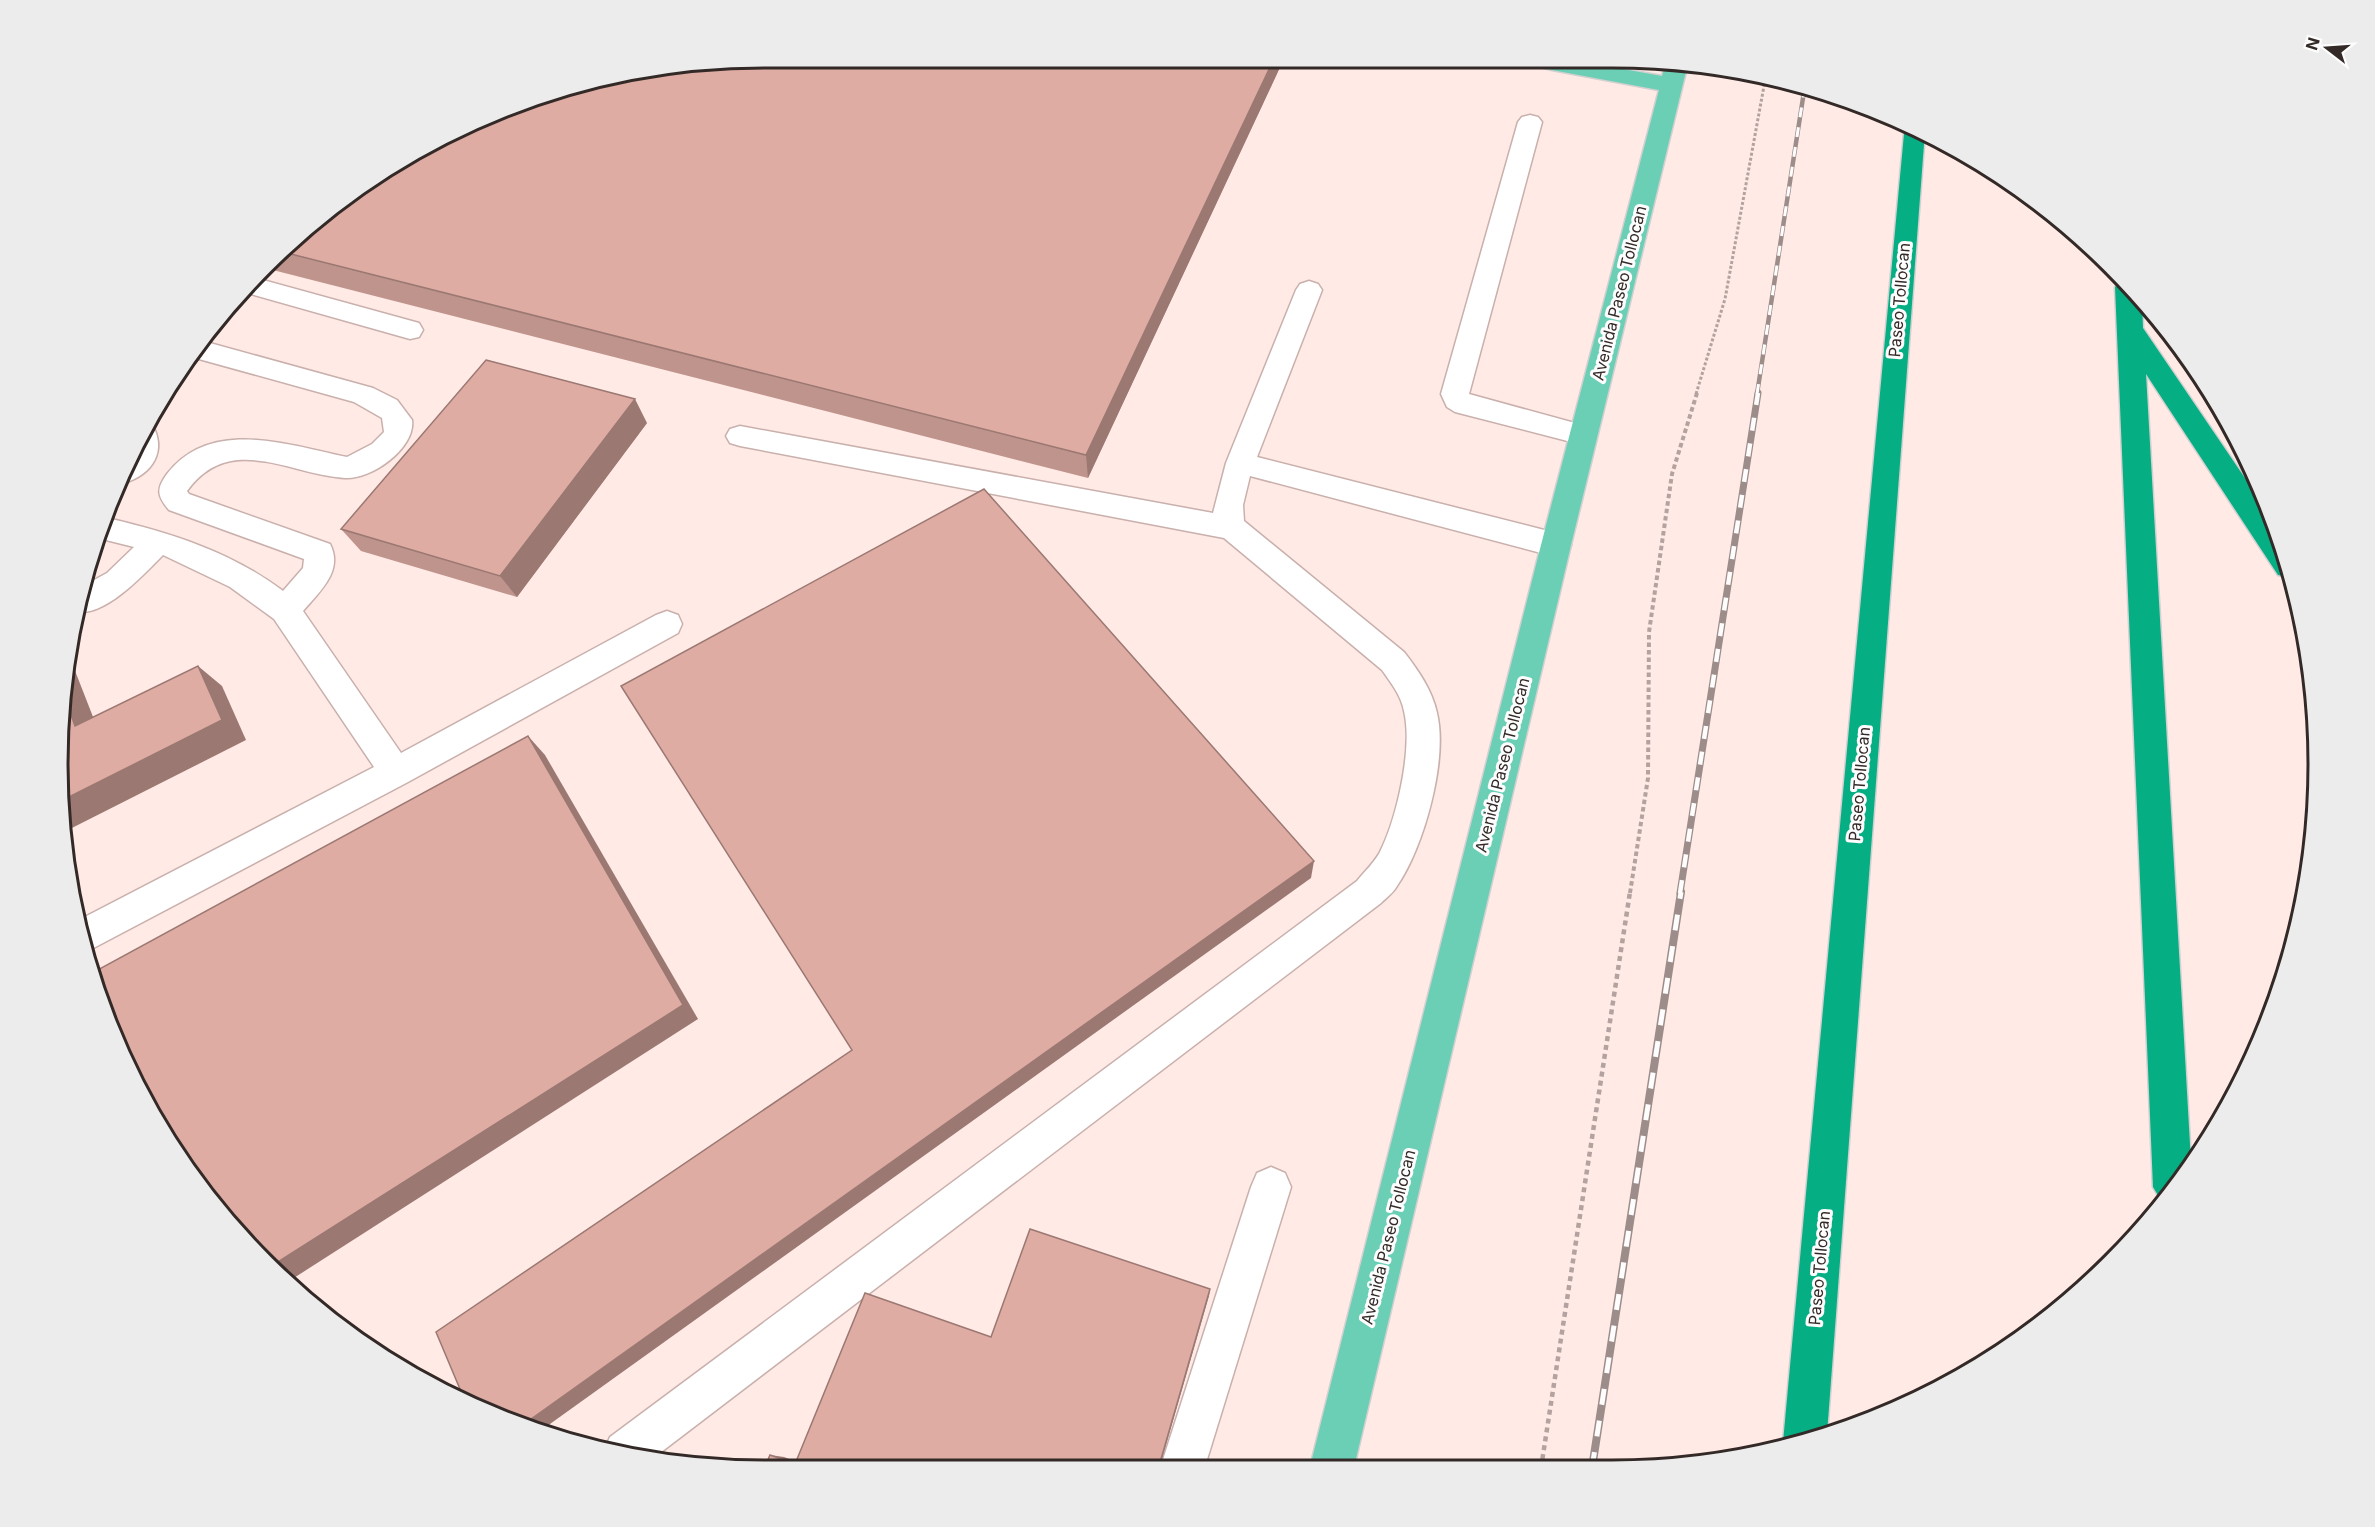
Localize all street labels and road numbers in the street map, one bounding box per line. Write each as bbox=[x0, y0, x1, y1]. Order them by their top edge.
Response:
street label: Avenida Paseo Tollocan bbox=[1588, 204, 1650, 382]
street label: Paseo Tollocan bbox=[1884, 242, 1914, 358]
street label: Avenida Paseo Tollocan bbox=[1471, 676, 1533, 854]
street label: Paseo Tollocan bbox=[1844, 726, 1874, 842]
street label: Avenida Paseo Tollocan bbox=[1357, 1148, 1419, 1326]
street label: Paseo Tollocan bbox=[1804, 1210, 1834, 1326]

